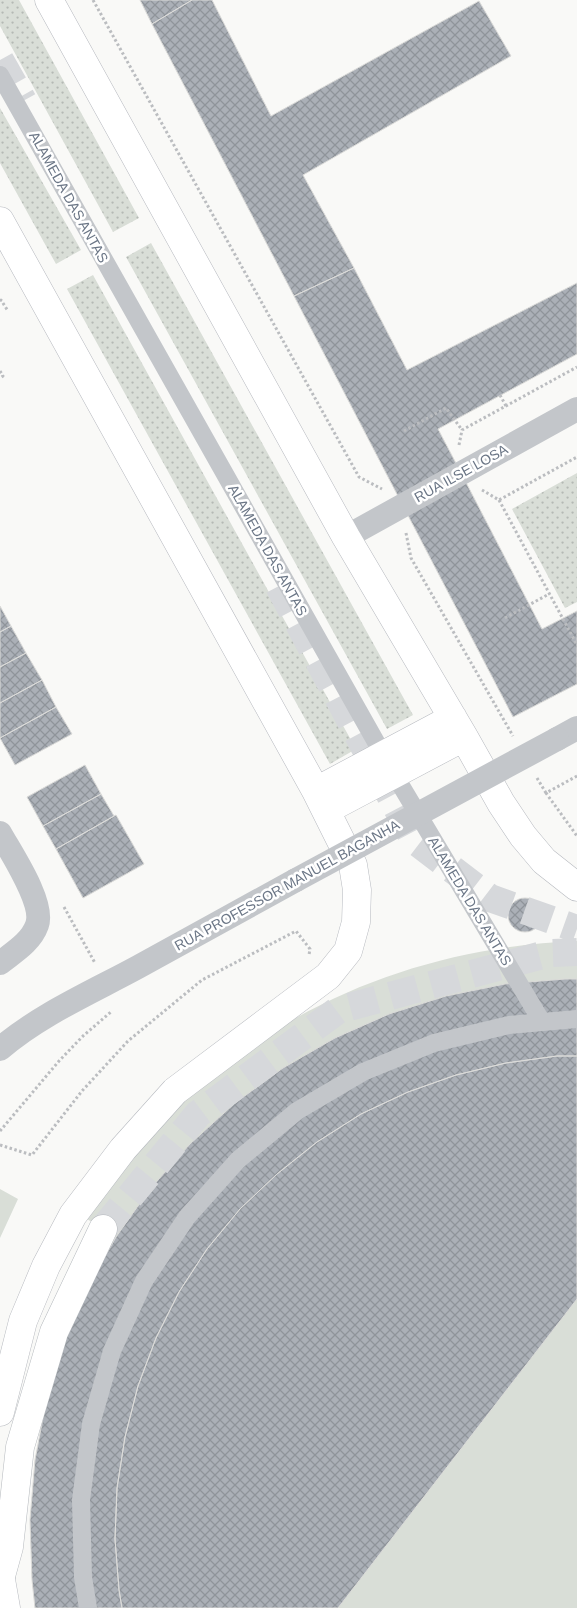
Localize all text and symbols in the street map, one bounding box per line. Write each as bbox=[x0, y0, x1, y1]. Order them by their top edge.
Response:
street label: ALAMEDA DAS ANTAS bbox=[26, 129, 112, 265]
street label: RUA ILSE LOSA bbox=[412, 440, 511, 505]
street label: ALAMEDA DAS ANTAS bbox=[225, 482, 311, 618]
street label: RUA PROFESSOR MANUEL BAGANHA bbox=[172, 816, 403, 954]
street label: ALAMEDA DAS ANTAS bbox=[425, 834, 515, 968]

